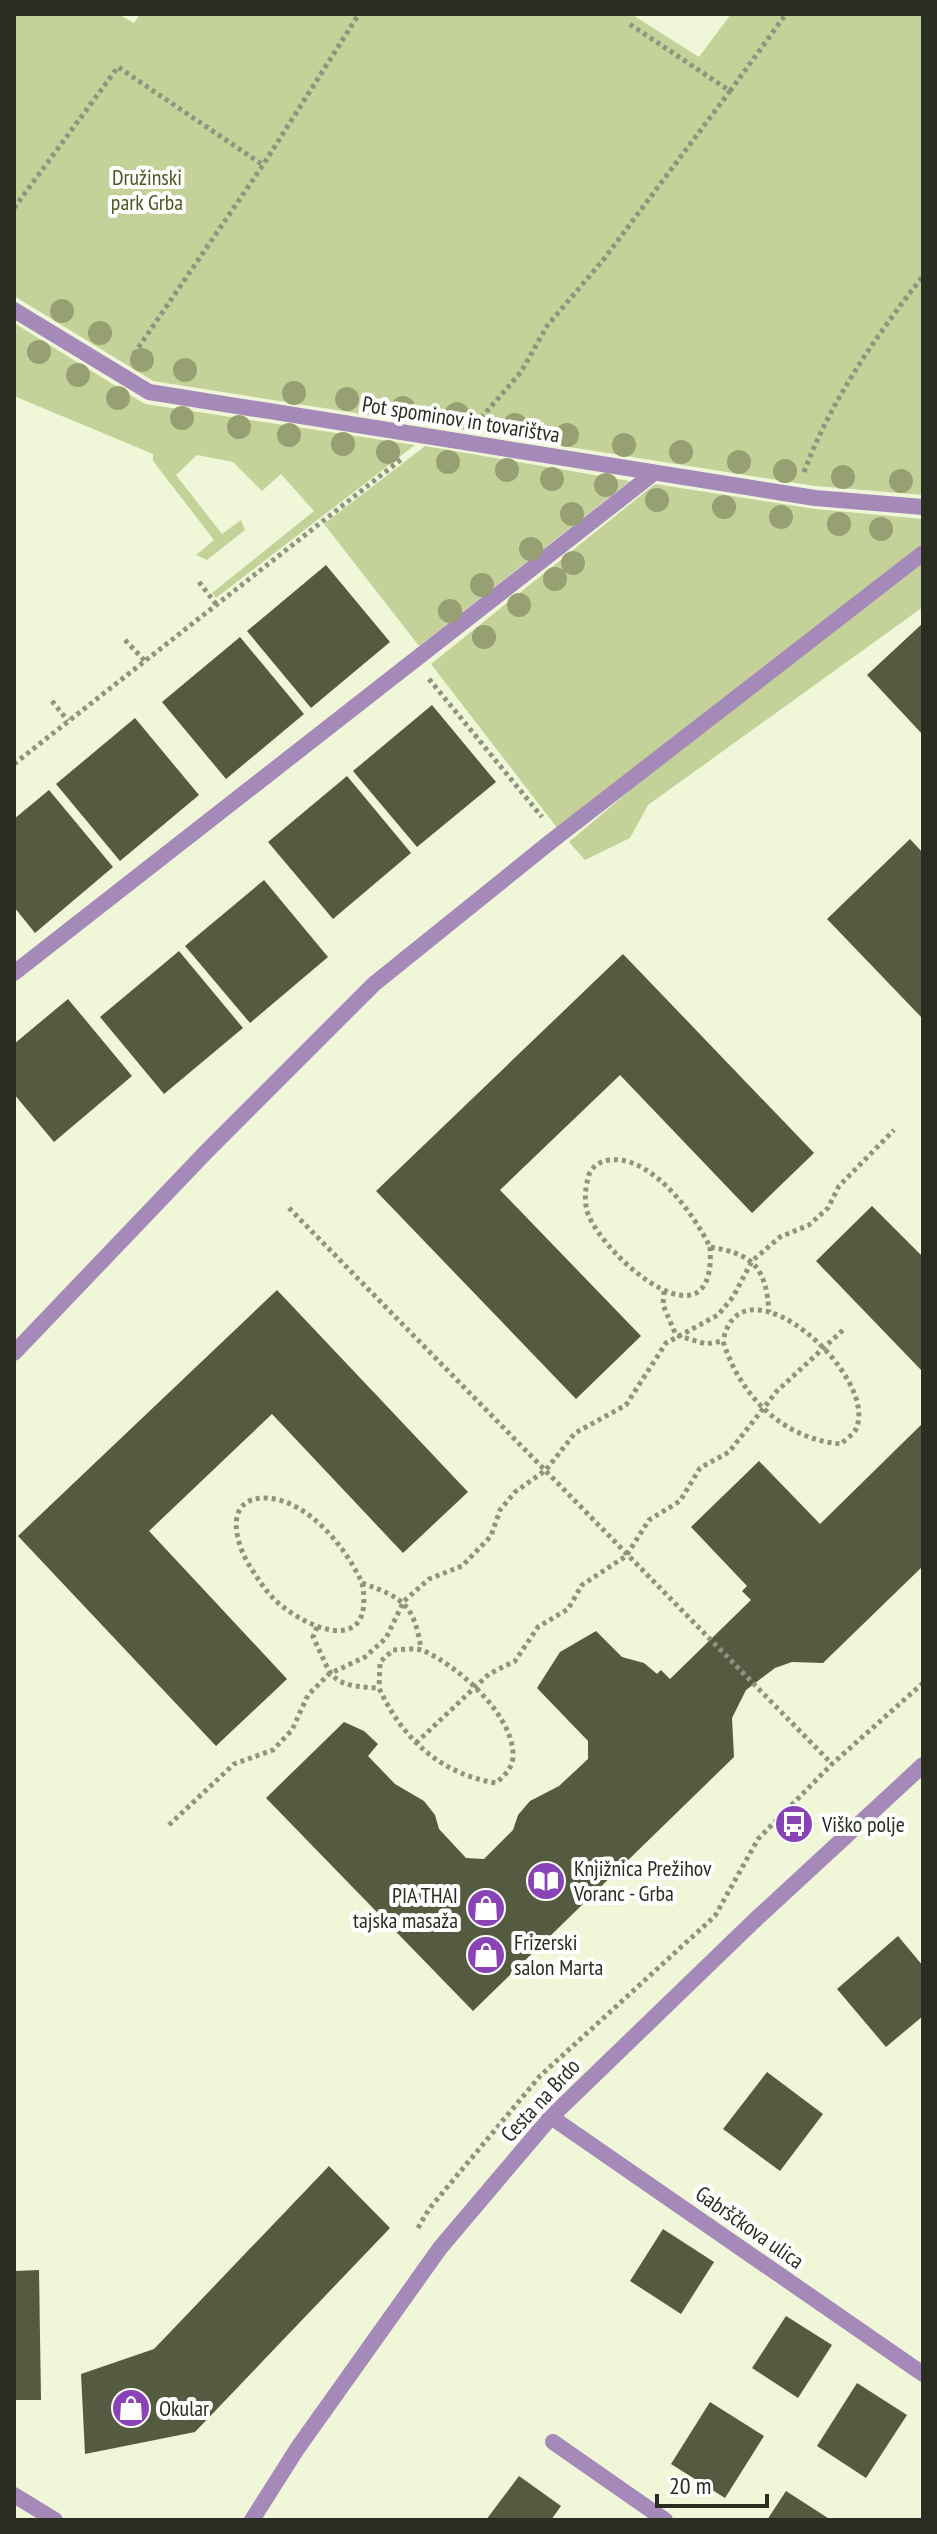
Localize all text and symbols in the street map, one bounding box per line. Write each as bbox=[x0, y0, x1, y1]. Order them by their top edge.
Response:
park label: Družinski park Grba bbox=[111, 163, 183, 216]
street label: Pot spominov in tovarištva bbox=[360, 390, 562, 448]
bus stop icon: Viško polje bbox=[773, 1803, 815, 1845]
place label: Viško polje bbox=[821, 1810, 905, 1838]
place label: Knjižnica Prežihov Voranc - Grba bbox=[573, 1854, 712, 1907]
library icon: Knjižnica Prežihov Voranc - Grba bbox=[525, 1860, 567, 1902]
place label: PIA THAI tajska masaža bbox=[353, 1881, 458, 1934]
shop icon: PIA THAI tajska masaža bbox=[465, 1887, 507, 1929]
place label: Frizerski salon Marta bbox=[514, 1928, 603, 1981]
shop icon: Frizerski salon Marta bbox=[465, 1934, 507, 1976]
street label: Cesta na Brdo bbox=[494, 2052, 586, 2148]
street label: Gabrščkova ulica bbox=[690, 2179, 810, 2275]
shop icon: Okular bbox=[110, 2387, 152, 2429]
place label: Okular bbox=[159, 2394, 209, 2422]
scale bar bbox=[657, 2458, 767, 2508]
text: 20 m bbox=[669, 2470, 711, 2501]

